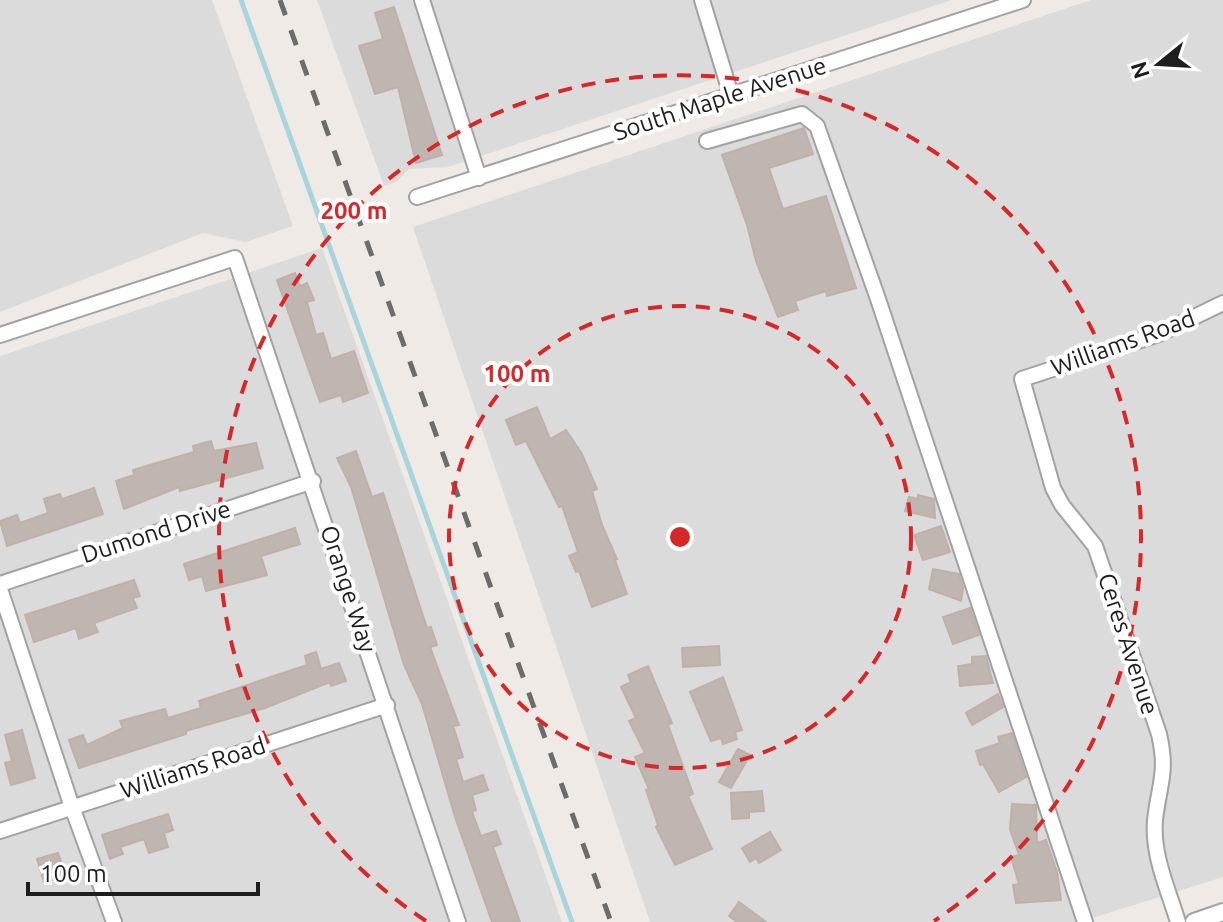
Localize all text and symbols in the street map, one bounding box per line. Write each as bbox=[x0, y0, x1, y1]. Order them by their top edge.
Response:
north arrow bbox=[1119, 24, 1199, 104]
street label: South Maple Avenue bbox=[610, 51, 830, 146]
text: N bbox=[1125, 59, 1154, 82]
text: 200 m bbox=[321, 197, 387, 224]
street label: Williams Road bbox=[1047, 304, 1198, 381]
text: 100 m bbox=[484, 360, 550, 387]
street label: Dumond Drive bbox=[78, 495, 234, 568]
street label: Orange Way bbox=[315, 522, 382, 656]
centre of rings bbox=[666, 523, 694, 551]
street label: Ceres Avenue bbox=[1093, 570, 1164, 718]
street label: Williams Road bbox=[117, 731, 269, 804]
scale bar bbox=[28, 846, 258, 896]
text: 100 m bbox=[40, 860, 107, 887]

